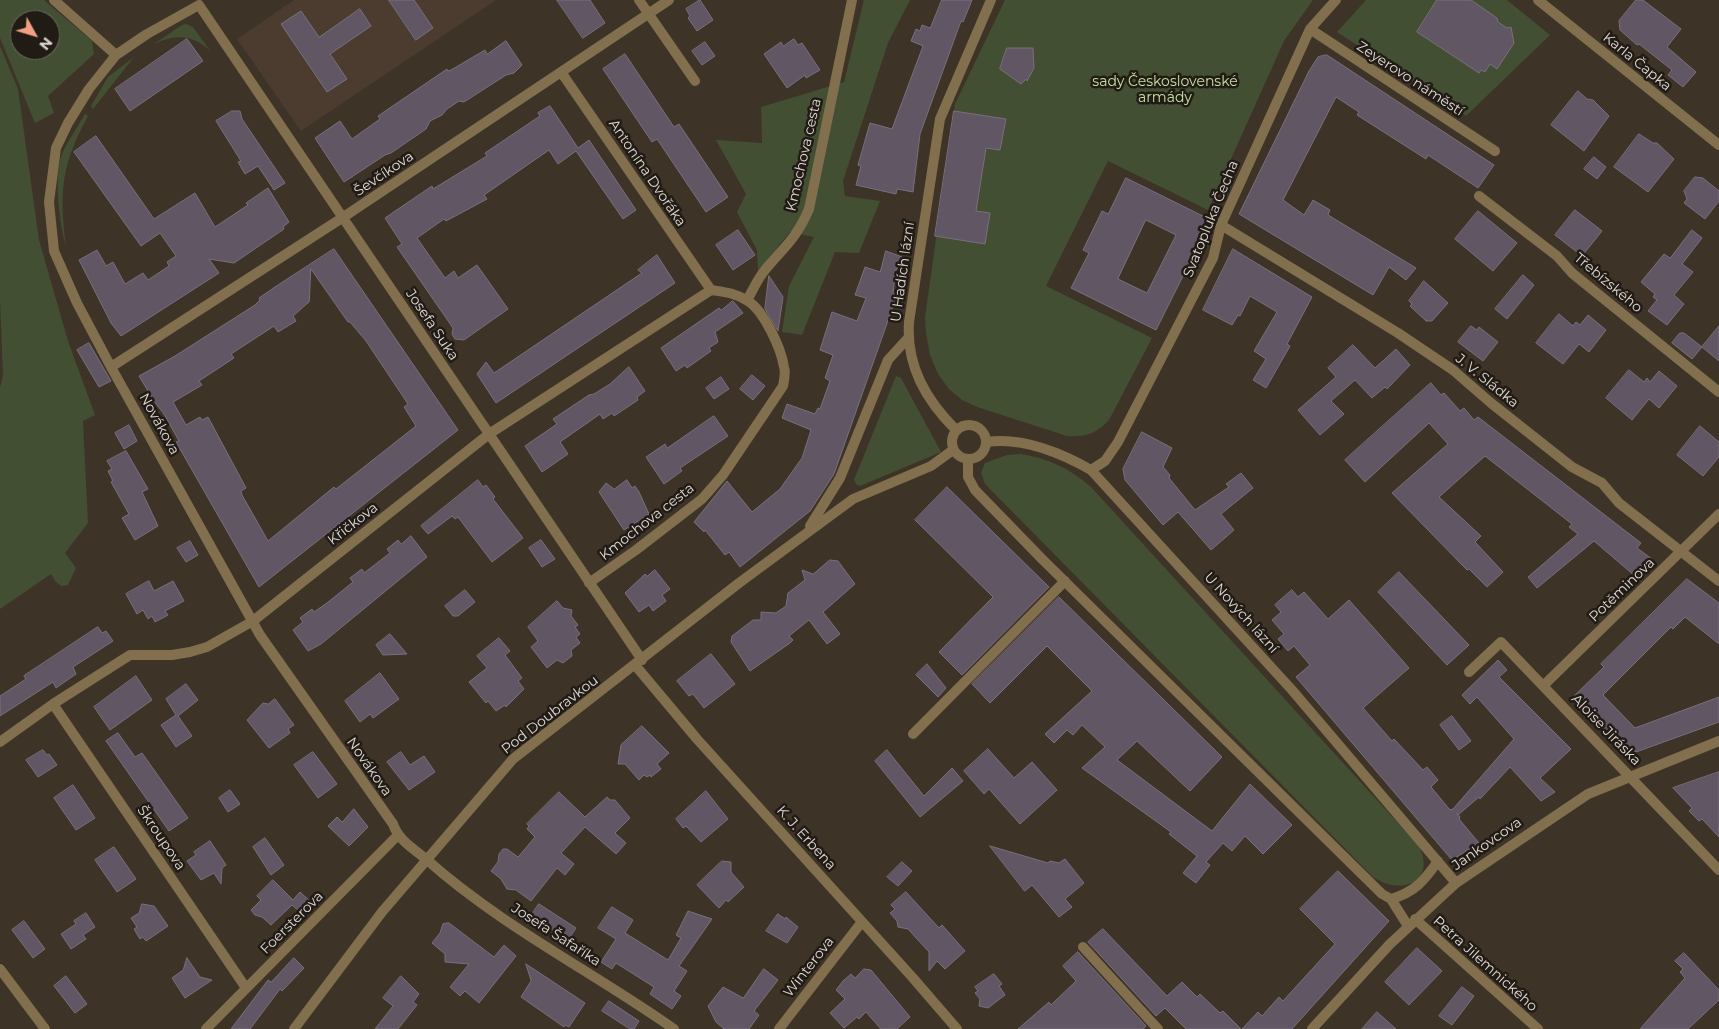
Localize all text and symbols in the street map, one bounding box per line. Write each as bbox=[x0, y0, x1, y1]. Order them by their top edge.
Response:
north arrow bbox=[10, 10, 60, 60]
street label: Karla Čapka bbox=[1599, 29, 1675, 95]
text: N bbox=[35, 34, 56, 54]
street label: Zeyerovo náměstí bbox=[1353, 38, 1467, 120]
park label: sady Československé armády bbox=[1092, 74, 1238, 106]
street label: Kmochova cesta bbox=[783, 97, 825, 213]
street label: Antonína Dvořáka bbox=[605, 116, 689, 230]
street label: Ševčíkova bbox=[351, 148, 417, 200]
street label: Svatopluka Čecha bbox=[1180, 158, 1242, 280]
street label: U Hadích lázní bbox=[888, 221, 918, 323]
street label: Třebízského bbox=[1571, 250, 1645, 316]
street label: Josefa Suka bbox=[402, 286, 462, 364]
street label: J. V. Sládka bbox=[1452, 351, 1522, 411]
street label: Novákova bbox=[135, 390, 183, 458]
street label: Kmochova cesta bbox=[596, 480, 698, 564]
street label: Křičkova bbox=[325, 499, 381, 549]
street label: Potěminova bbox=[1586, 555, 1658, 625]
street label: U Nových lázní bbox=[1200, 569, 1282, 657]
street label: Pod Doubravkou bbox=[498, 672, 602, 758]
street label: Aloise Jiráska bbox=[1568, 691, 1644, 769]
street label: Novákova bbox=[343, 734, 395, 800]
street label: K. J. Erbena bbox=[773, 802, 839, 874]
street label: Škroupova bbox=[133, 803, 189, 873]
street label: Jankovcova bbox=[1449, 814, 1525, 874]
street label: Foersterova bbox=[257, 888, 327, 958]
street label: Josefa Šafaříka bbox=[508, 900, 604, 970]
street label: Petra Jilemnického bbox=[1429, 913, 1541, 1015]
street label: Winterova bbox=[780, 933, 838, 1001]

